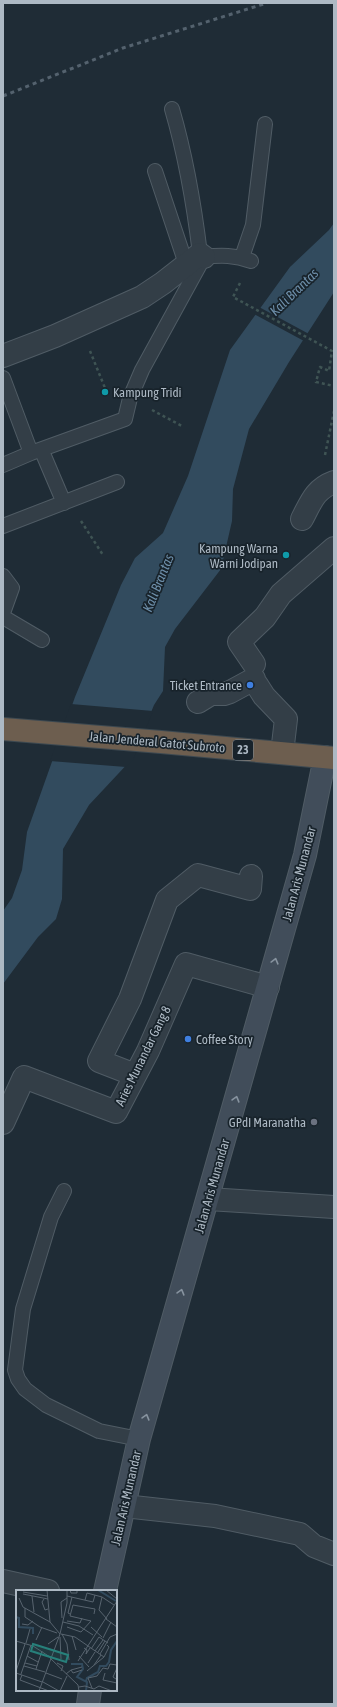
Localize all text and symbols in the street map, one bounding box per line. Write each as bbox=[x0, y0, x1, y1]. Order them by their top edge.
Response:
water label: Kali Brantas bbox=[267, 265, 322, 319]
place label: Kampung Tridi bbox=[113, 385, 182, 400]
marker: Kampung Tridi bbox=[100, 387, 110, 397]
place label: Kampung Warna Warni Jodipan bbox=[199, 541, 278, 571]
marker: Kampung Warna Warni Jodipan bbox=[281, 550, 291, 560]
water label: Kali Brantas bbox=[139, 552, 177, 614]
place label: Ticket Entrance bbox=[170, 678, 242, 693]
marker: Ticket Entrance bbox=[245, 680, 255, 690]
street label: Jalan Jenderal Gatot Subroto bbox=[88, 729, 226, 755]
road number: 23 bbox=[233, 740, 253, 760]
street label: Jalan Aris Munandar bbox=[279, 825, 319, 923]
one-way arrow bbox=[270, 958, 279, 965]
street label: Aries Munandar Gang 8 bbox=[112, 1003, 174, 1109]
place label: Coffee Story bbox=[196, 1032, 254, 1047]
marker: Coffee Story bbox=[183, 1034, 193, 1044]
one-way arrow bbox=[231, 1096, 240, 1103]
place label: GPdI Maranatha bbox=[229, 1115, 306, 1130]
marker: GPdI Maranatha bbox=[309, 1117, 319, 1127]
street label: Jalan Aris Munandar bbox=[191, 1137, 233, 1235]
one-way arrow bbox=[176, 1288, 185, 1295]
one-way arrow bbox=[141, 1413, 150, 1420]
street label: Jalan Aris Munandar bbox=[108, 1449, 144, 1547]
inset map bbox=[16, 1590, 117, 1691]

